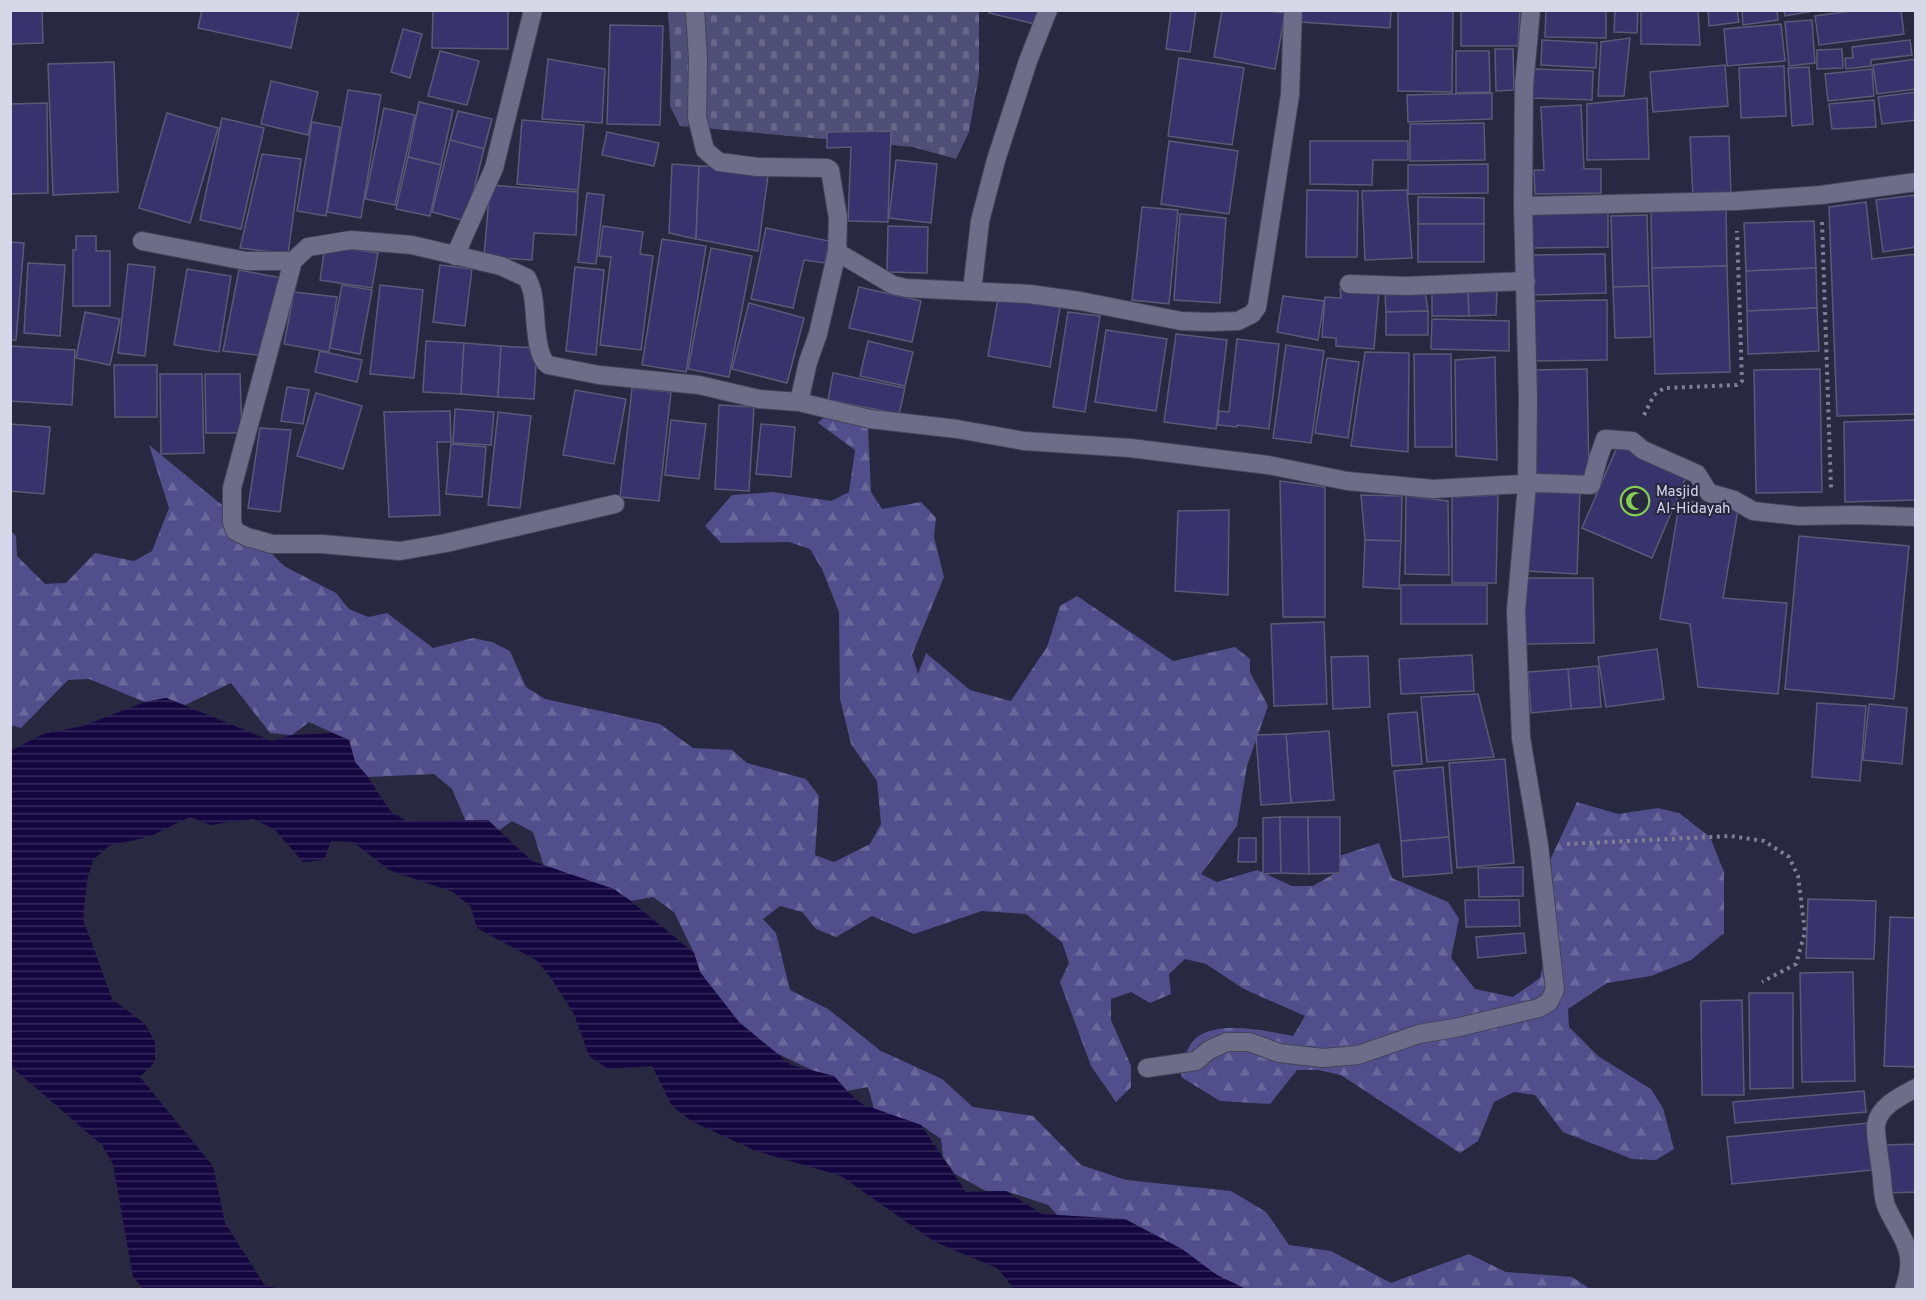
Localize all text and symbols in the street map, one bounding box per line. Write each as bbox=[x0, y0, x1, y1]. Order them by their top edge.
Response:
place label: Masjid Al-Hidayah bbox=[1656, 483, 1731, 519]
mosque icon: Masjid Al-Hidayah bbox=[1619, 485, 1651, 517]

